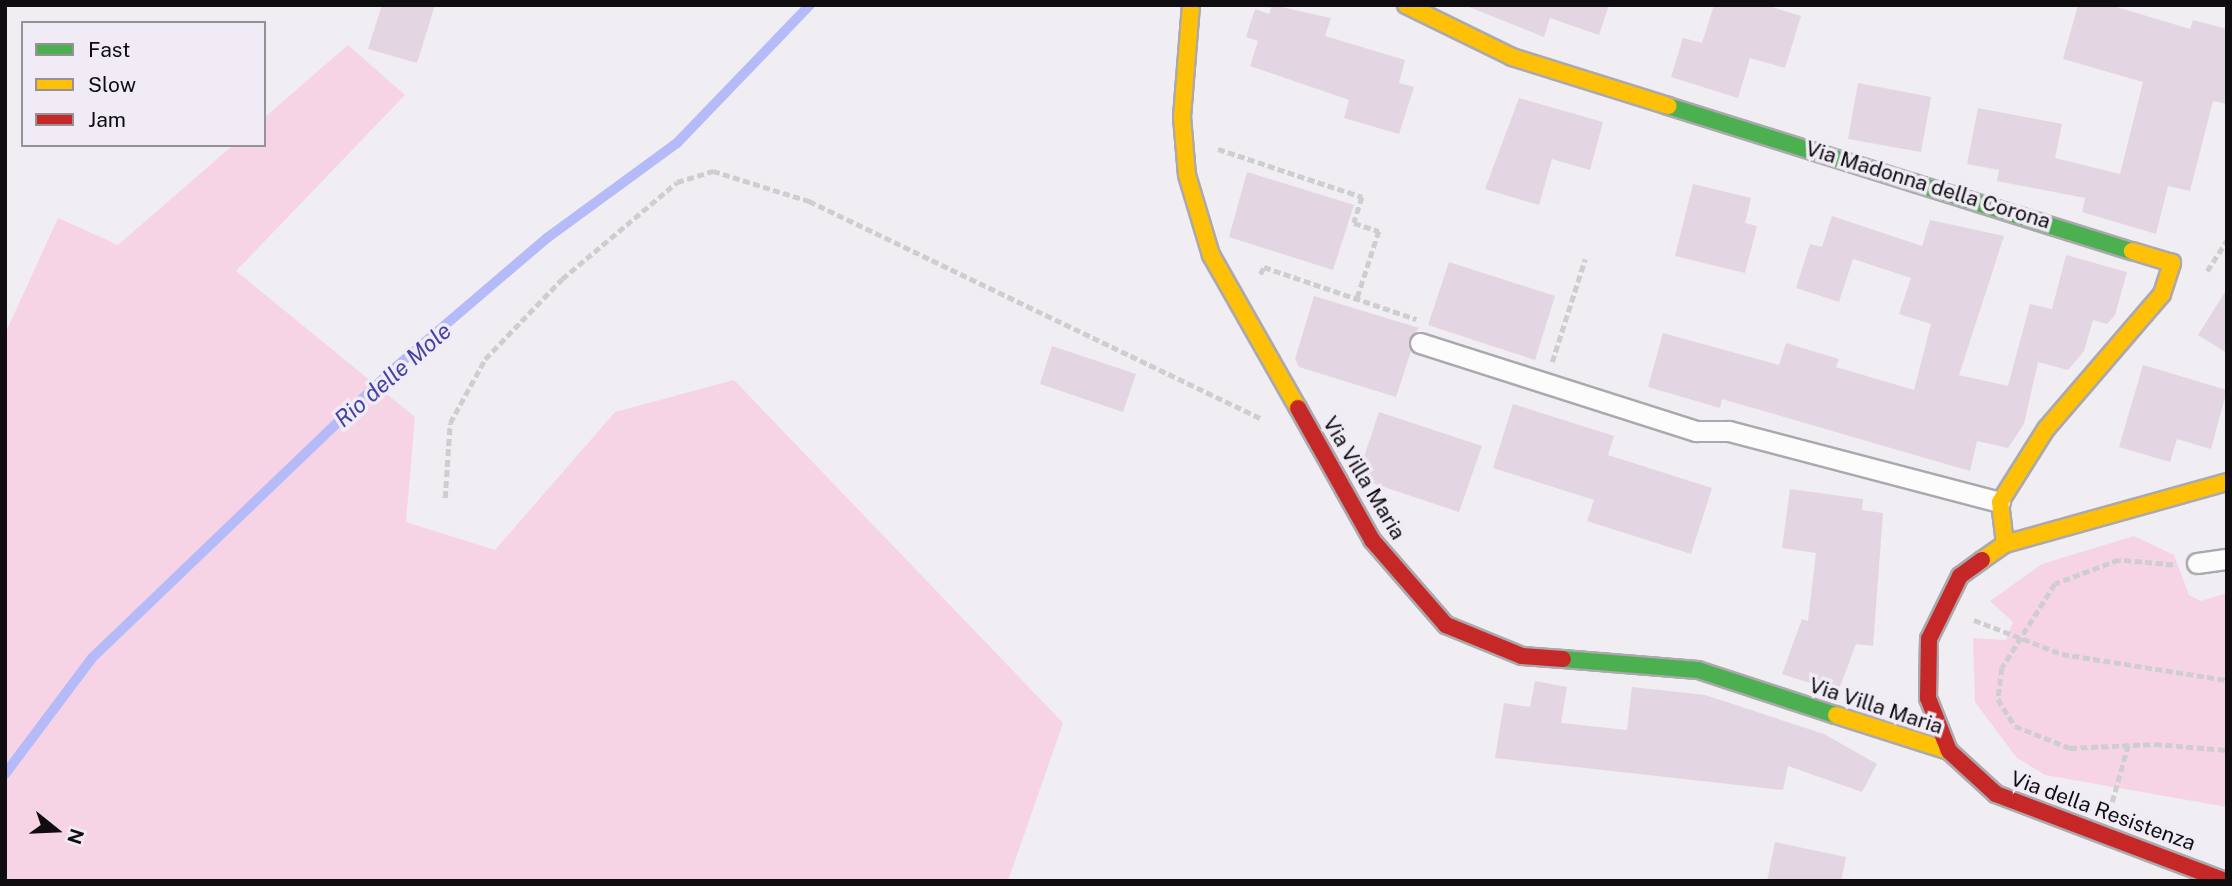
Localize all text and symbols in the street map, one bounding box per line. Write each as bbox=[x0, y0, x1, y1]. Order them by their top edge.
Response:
legend bbox=[21, 21, 266, 147]
text: Fast bbox=[88, 37, 130, 62]
text: Slow bbox=[88, 72, 136, 97]
text: Jam bbox=[88, 107, 126, 132]
street label: Via Madonna della Corona bbox=[1802, 136, 2054, 234]
water label: Rio delle Mole bbox=[329, 317, 457, 433]
street label: Via Villa Maria bbox=[1317, 412, 1411, 544]
street label: Via Villa Maria bbox=[1806, 672, 1946, 740]
street label: Via della Resistenza bbox=[2007, 766, 2199, 856]
north arrow bbox=[21, 795, 91, 865]
text: N bbox=[63, 826, 89, 847]

